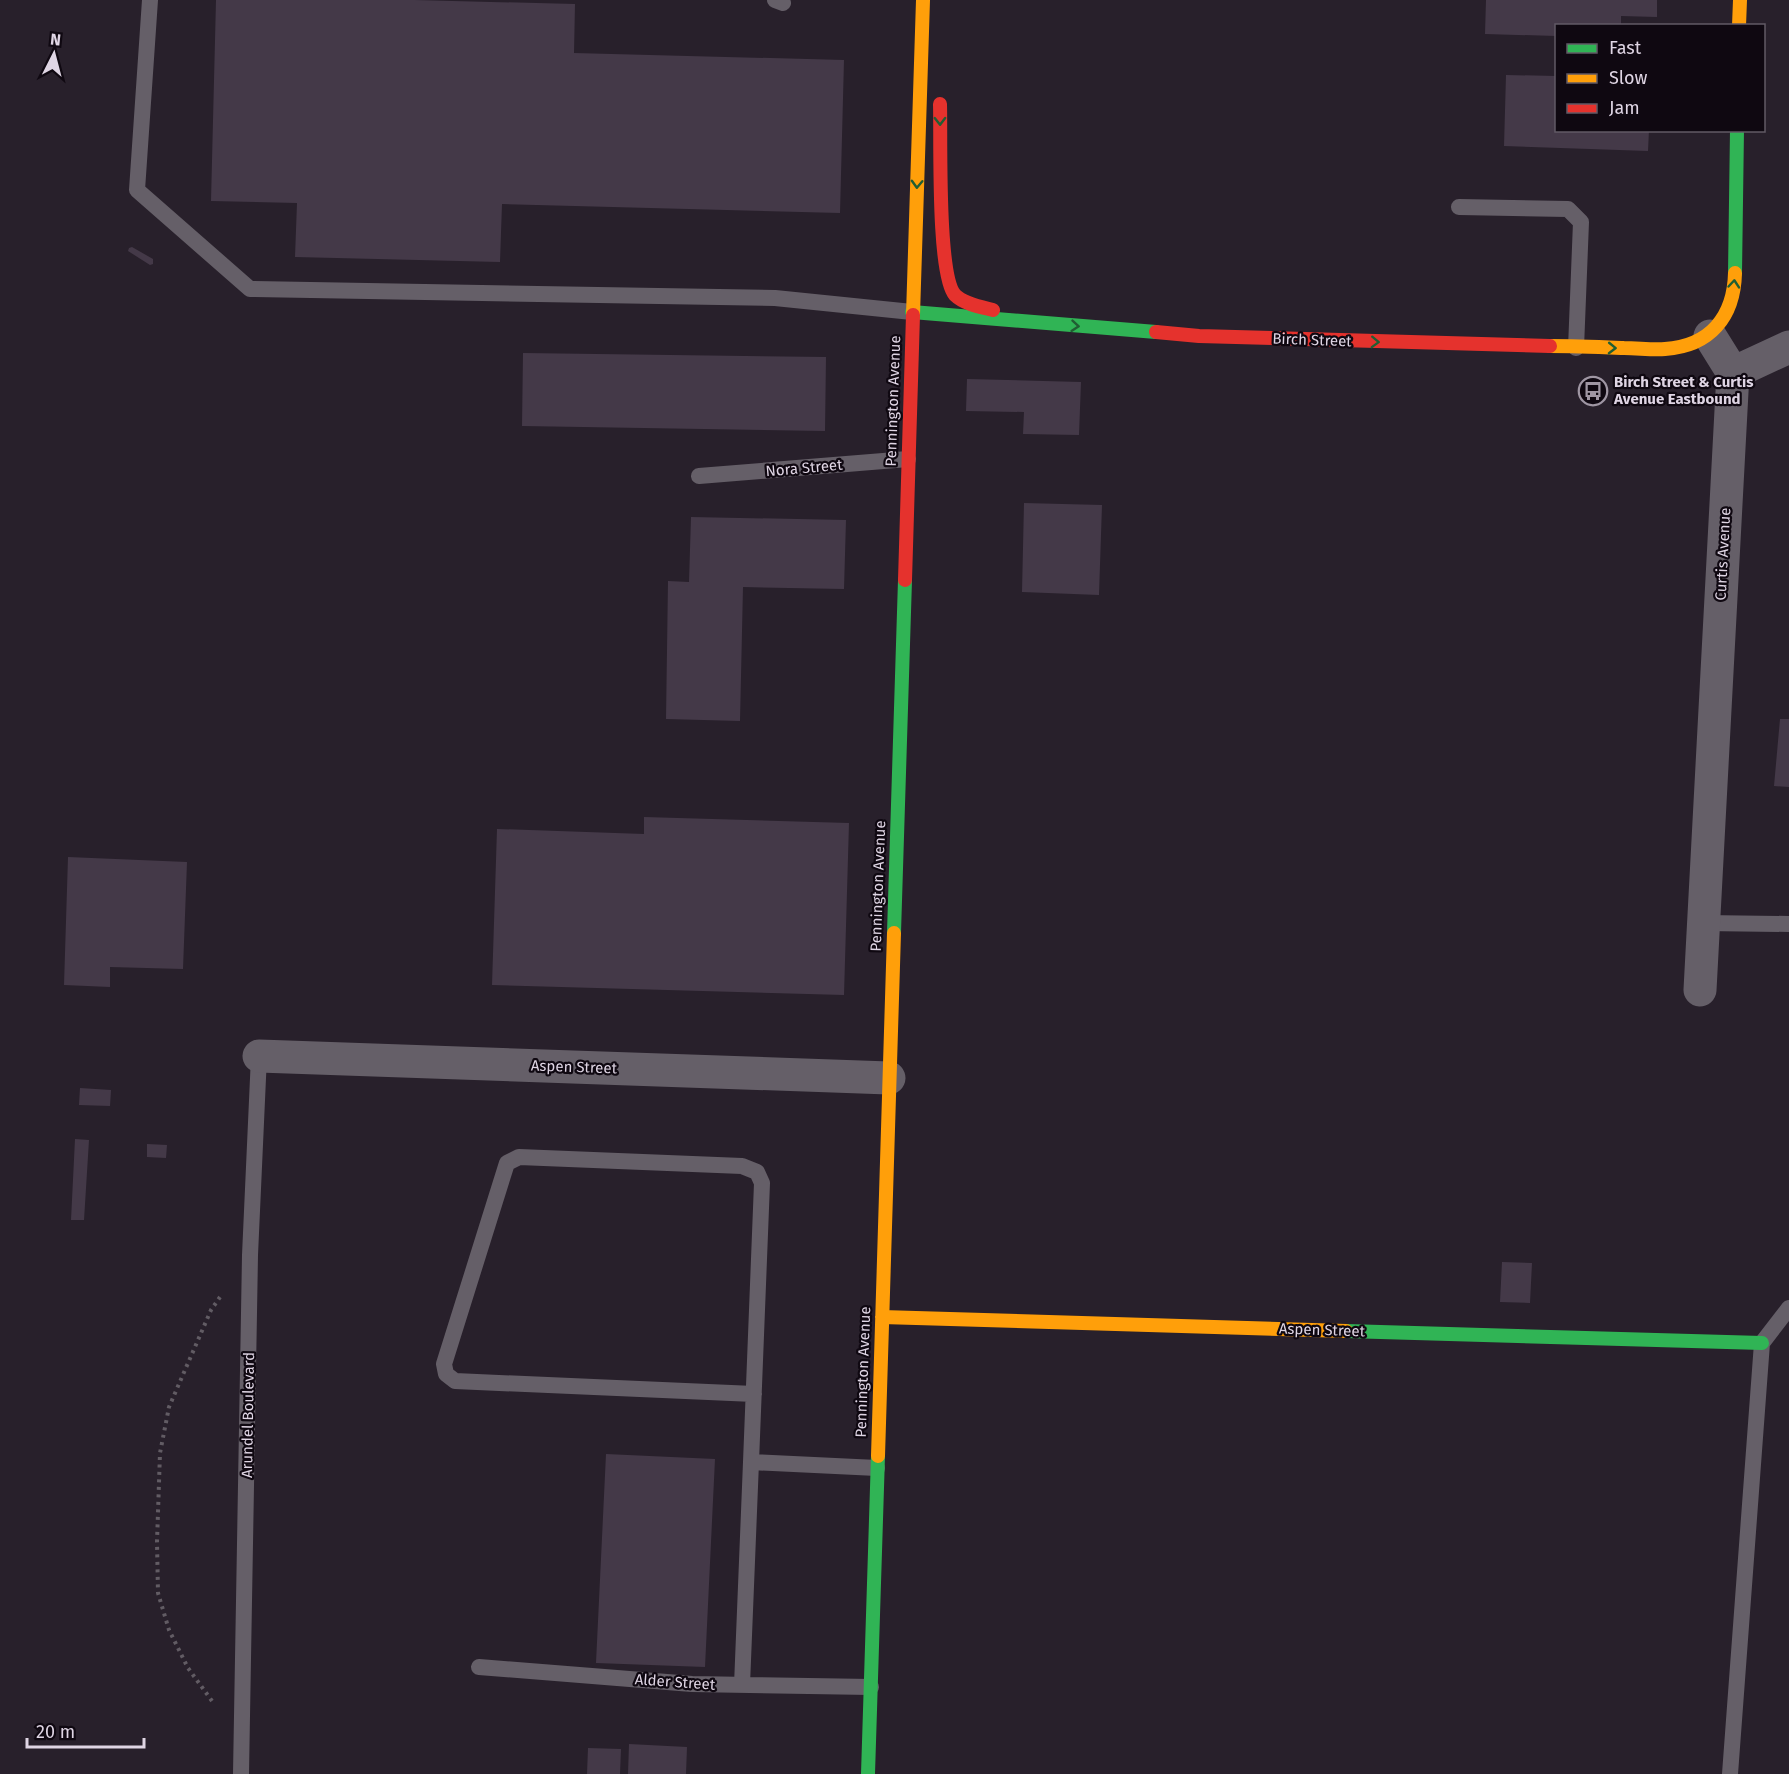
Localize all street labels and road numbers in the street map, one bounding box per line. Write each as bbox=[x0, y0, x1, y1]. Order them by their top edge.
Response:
street label: Birch Street bbox=[1272, 330, 1353, 350]
street label: Pennington Avenue bbox=[882, 335, 904, 467]
street label: Nora Street bbox=[765, 456, 844, 480]
street label: Curtis Avenue bbox=[1712, 507, 1734, 601]
street label: Pennington Avenue bbox=[867, 820, 889, 952]
street label: Aspen Street bbox=[531, 1057, 618, 1078]
street label: Pennington Avenue bbox=[852, 1306, 874, 1438]
street label: Aspen Street bbox=[1279, 1320, 1366, 1341]
street label: Arundel Boulevard bbox=[238, 1352, 258, 1478]
street label: Alder Street bbox=[634, 1670, 716, 1694]

